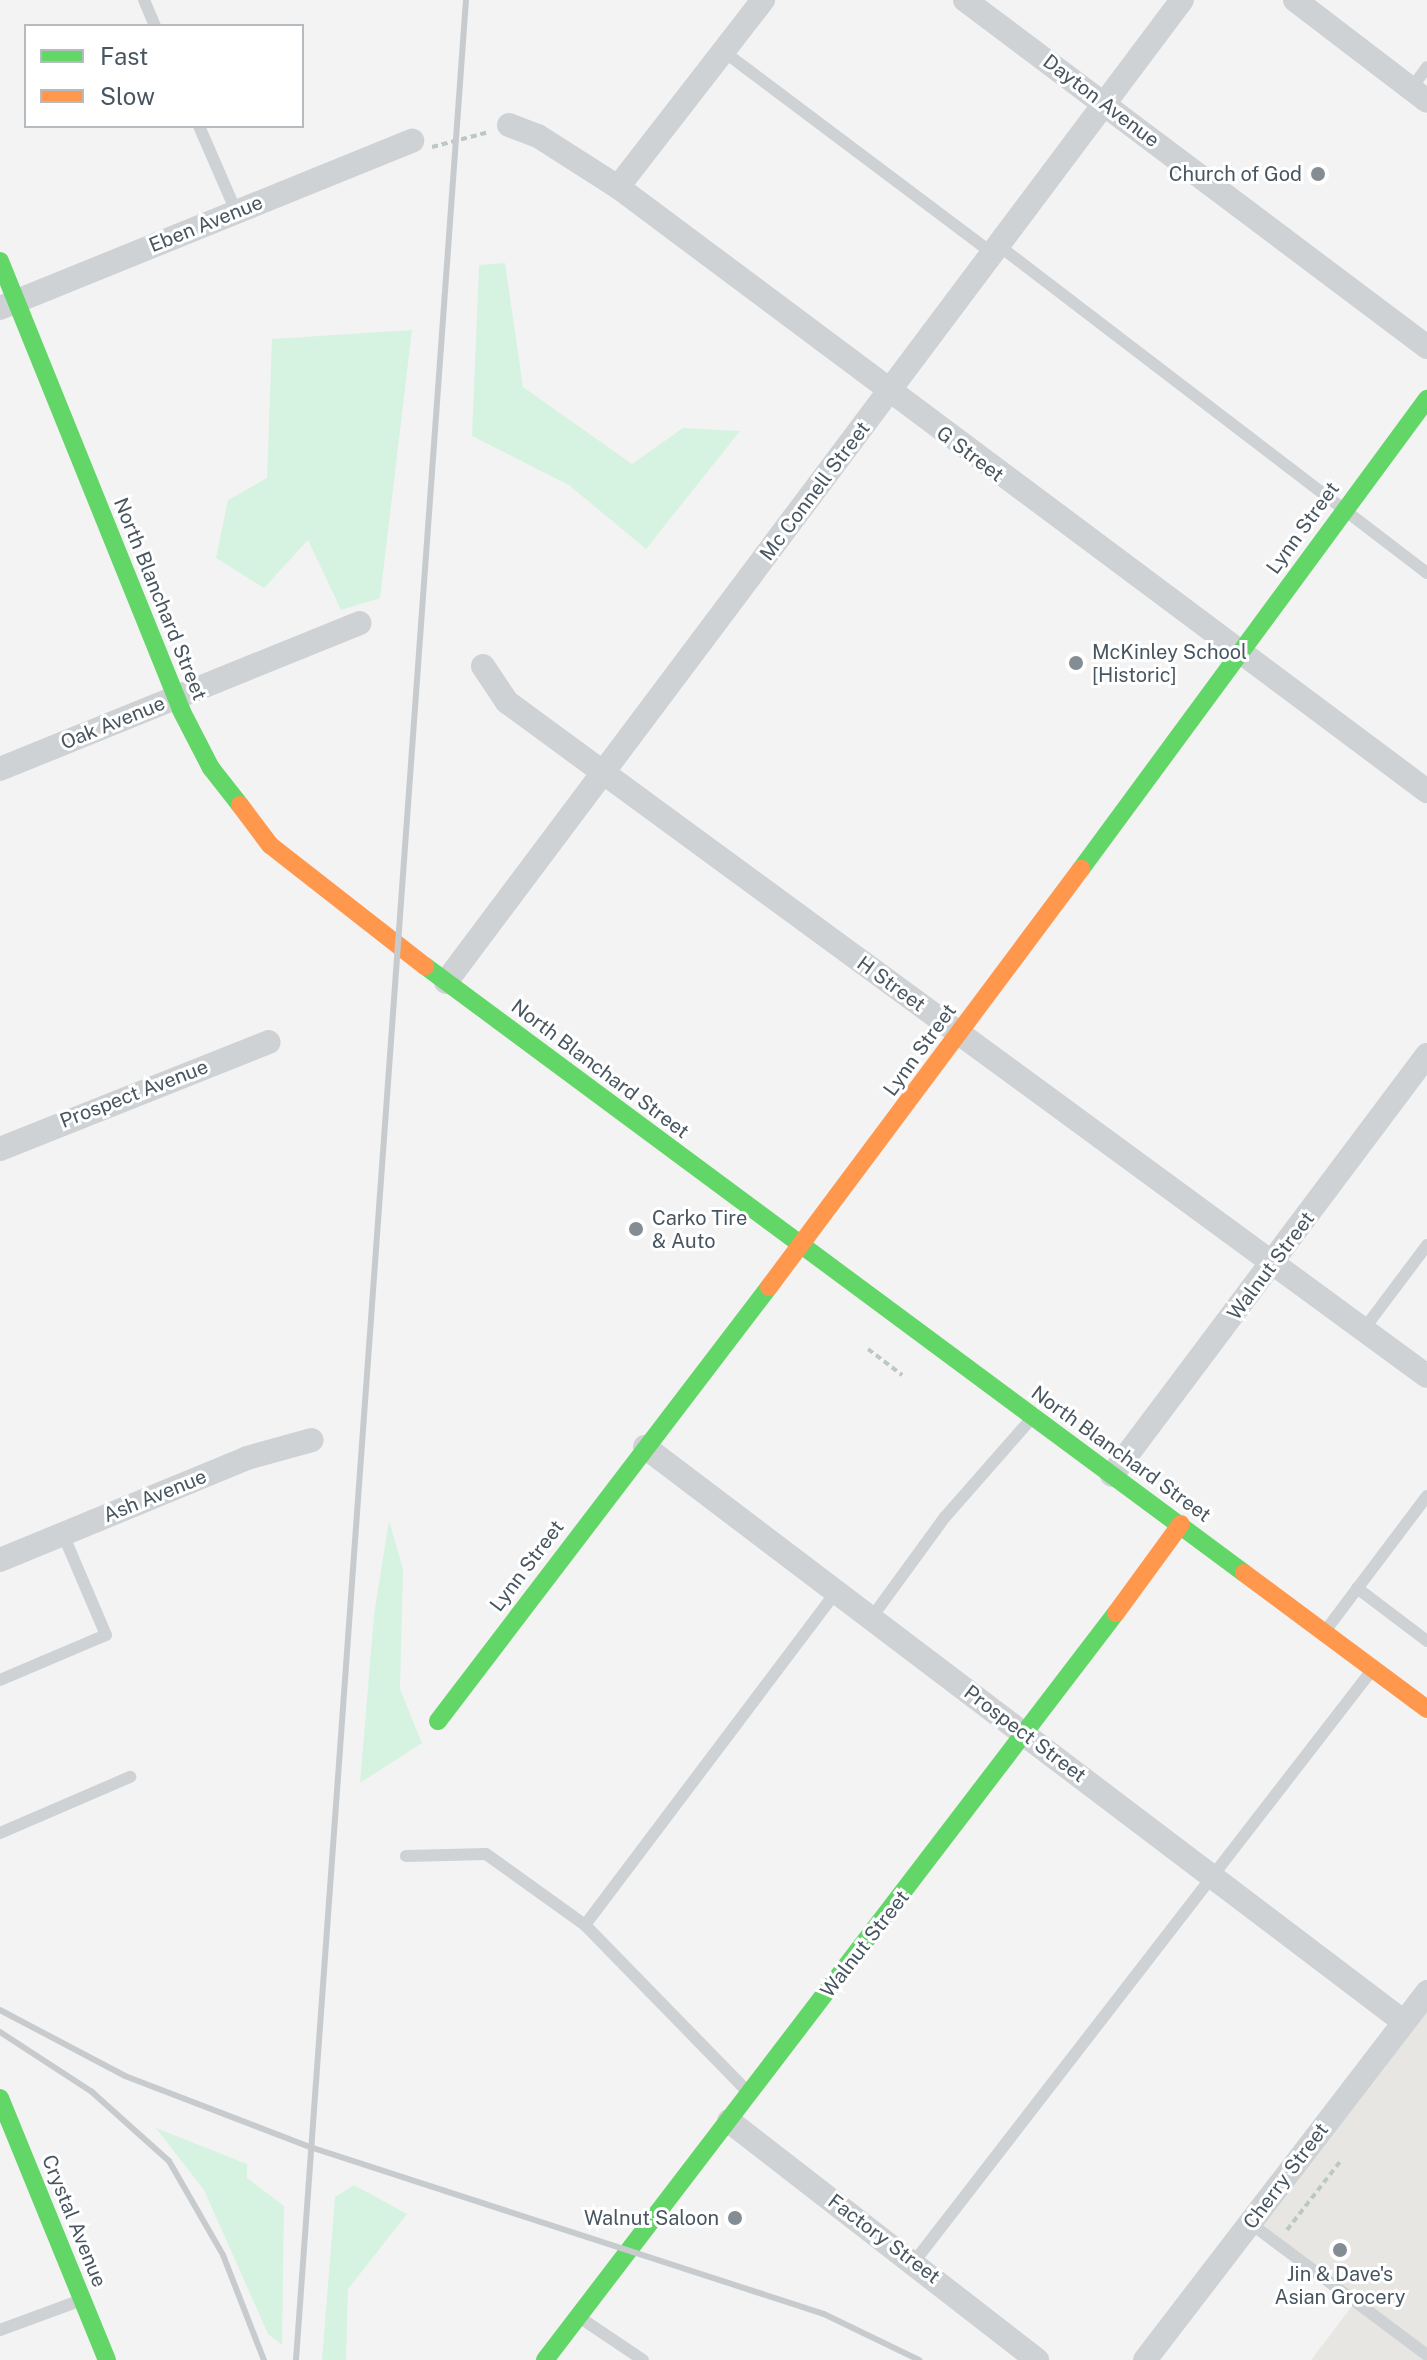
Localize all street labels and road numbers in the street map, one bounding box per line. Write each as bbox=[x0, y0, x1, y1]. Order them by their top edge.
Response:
street label: Dayton Avenue bbox=[1038, 50, 1164, 152]
street label: Eben Avenue bbox=[146, 190, 266, 258]
street label: Mc Connell Street bbox=[755, 417, 875, 565]
street label: G Street bbox=[932, 421, 1008, 487]
street label: Lynn Street bbox=[1262, 477, 1344, 579]
street label: North Blanchard Street bbox=[108, 494, 212, 704]
street label: Oak Avenue bbox=[57, 691, 169, 755]
street label: H Street bbox=[852, 951, 930, 1017]
street label: North Blanchard Street bbox=[506, 994, 694, 1144]
street label: Lynn Street bbox=[879, 999, 961, 1101]
street label: Prospect Avenue bbox=[57, 1055, 211, 1133]
street label: Walnut Street bbox=[1222, 1207, 1320, 1325]
street label: North Blanchard Street bbox=[1027, 1381, 1215, 1527]
street label: Ash Avenue bbox=[100, 1464, 210, 1528]
street label: Lynn Street bbox=[485, 1516, 569, 1616]
street label: Prospect Street bbox=[959, 1680, 1091, 1788]
street label: Walnut Street bbox=[816, 1886, 914, 2002]
street label: Cherry Street bbox=[1238, 2118, 1334, 2234]
street label: Crystal Avenue bbox=[37, 2151, 111, 2291]
street label: Factory Street bbox=[823, 2189, 945, 2289]

